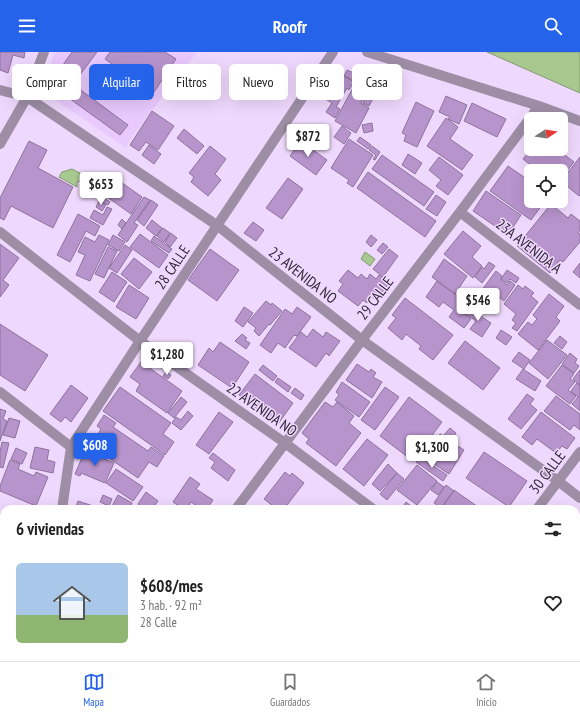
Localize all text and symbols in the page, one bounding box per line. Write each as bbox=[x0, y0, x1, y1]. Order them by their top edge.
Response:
icon: menu bbox=[16, 15, 38, 37]
text: Roofr bbox=[273, 15, 307, 38]
icon: search bbox=[542, 15, 564, 37]
chip: Comprar bbox=[12, 64, 81, 100]
chip: Alquilar bbox=[89, 64, 154, 100]
chip: Filtros bbox=[162, 64, 221, 100]
chip: Nuevo bbox=[229, 64, 288, 100]
chip: Piso bbox=[296, 64, 344, 100]
chip: Casa bbox=[352, 64, 402, 100]
north arrow bbox=[524, 112, 568, 156]
map controls bbox=[524, 112, 568, 208]
pin: $872 bbox=[284, 124, 332, 158]
text: $872 bbox=[296, 128, 320, 145]
button: locate bbox=[524, 164, 568, 208]
pin: $653 bbox=[77, 172, 125, 206]
text: $653 bbox=[89, 176, 113, 193]
street label: 23A AVENIDA A bbox=[492, 214, 566, 278]
street label: 28 CALLE bbox=[150, 241, 194, 293]
street label: 23 AVENIDA NO bbox=[265, 242, 341, 308]
street label: 29 CALLE bbox=[353, 273, 397, 323]
pin: $546 bbox=[454, 288, 502, 322]
text: $546 bbox=[466, 292, 490, 309]
pin: $1,280 bbox=[134, 342, 200, 376]
text: $1,280 bbox=[150, 346, 184, 363]
street label: 22 AVENIDA NO bbox=[223, 378, 301, 440]
pin: $608 bbox=[71, 433, 119, 467]
pin: $1,300 bbox=[399, 435, 465, 469]
text: $608 bbox=[83, 437, 107, 454]
text: $1,300 bbox=[415, 439, 449, 456]
street label: 30 CALLE bbox=[525, 447, 569, 497]
text: 6 viviendas bbox=[16, 518, 84, 540]
icon: filters bbox=[542, 518, 564, 540]
text: $608/mes bbox=[140, 575, 203, 597]
icon: home bbox=[48, 579, 96, 627]
icon: heart bbox=[542, 592, 564, 614]
text: 3 hab. · 92 m² bbox=[140, 597, 202, 614]
text: 28 Calle bbox=[140, 614, 177, 631]
tab: Mapa bbox=[83, 671, 105, 709]
tab: Guardados bbox=[270, 671, 310, 709]
tab: Inicio bbox=[475, 671, 497, 709]

